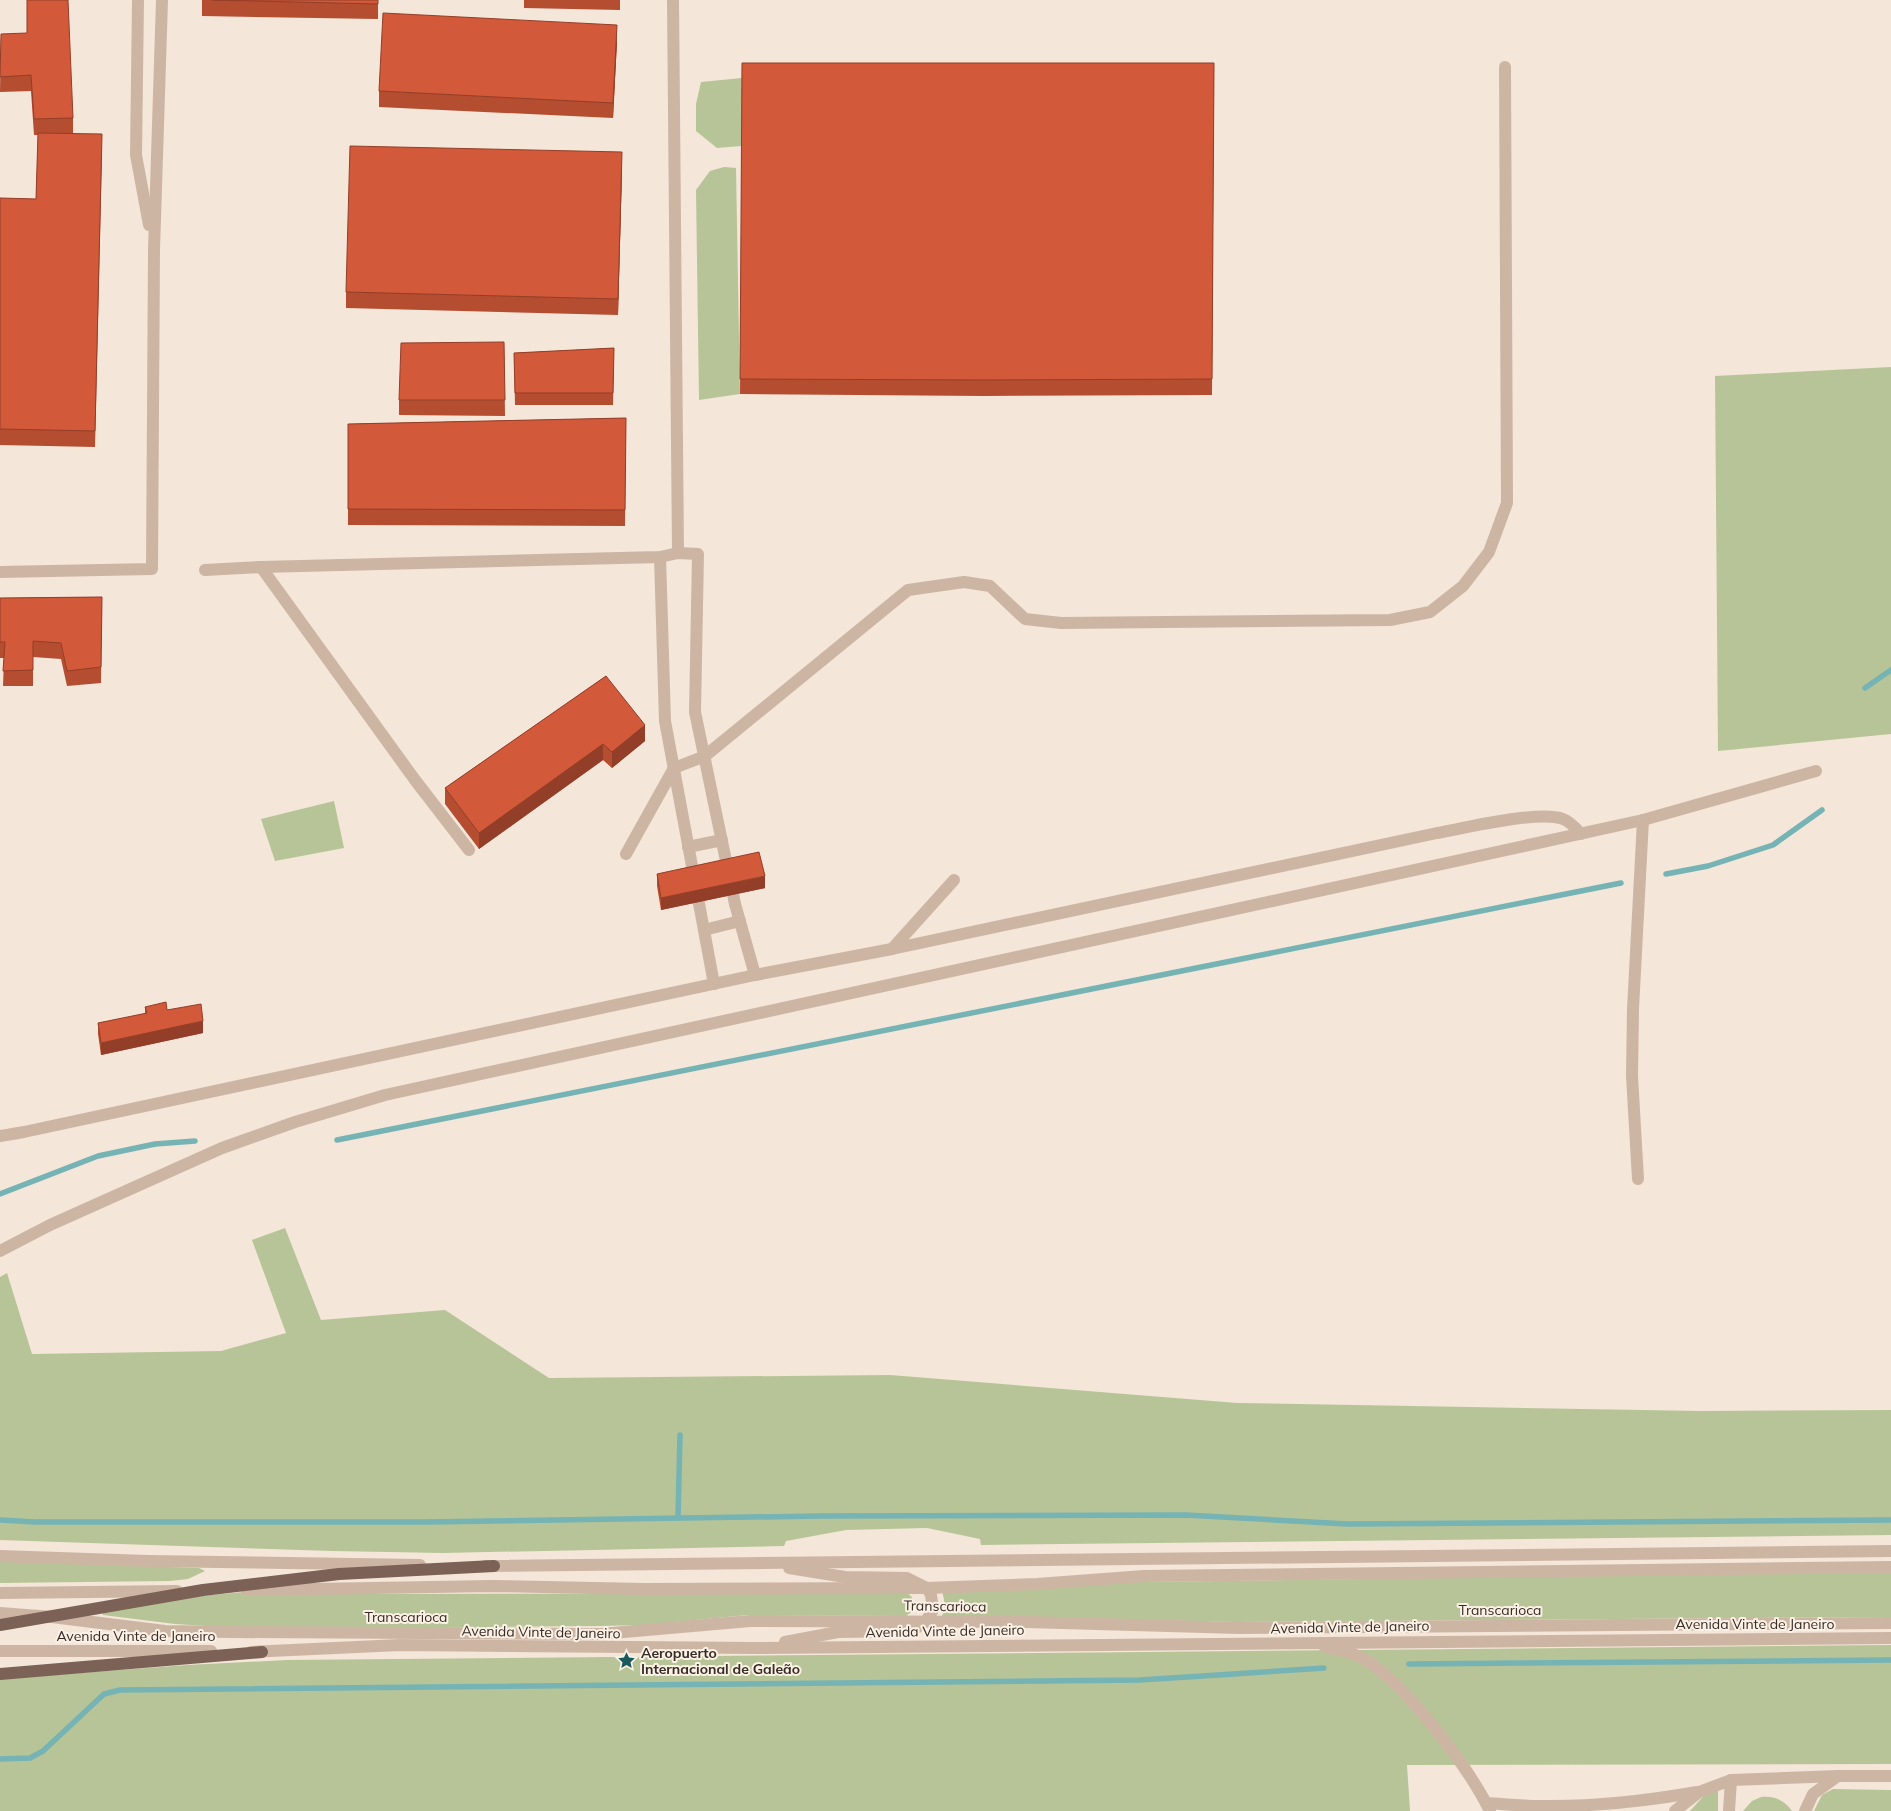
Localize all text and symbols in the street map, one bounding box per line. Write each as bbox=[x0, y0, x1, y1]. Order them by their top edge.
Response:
street label: Transcarioca bbox=[903, 1596, 987, 1616]
street label: Transcarioca bbox=[1459, 1601, 1541, 1619]
street label: Transcarioca bbox=[365, 1608, 447, 1626]
street label: Avenida Vinte de Janeiro bbox=[1675, 1615, 1835, 1633]
street label: Avenida Vinte de Janeiro bbox=[1270, 1617, 1430, 1637]
street label: Avenida Vinte de Janeiro bbox=[865, 1621, 1025, 1641]
street label: Avenida Vinte de Janeiro bbox=[461, 1622, 621, 1642]
street label: Avenida Vinte de Janeiro bbox=[56, 1627, 216, 1645]
place label: Aeropuerto Internacional de Galeão bbox=[641, 1644, 800, 1678]
place icon: Aeropuerto Internacional de Galeão bbox=[617, 1651, 637, 1671]

